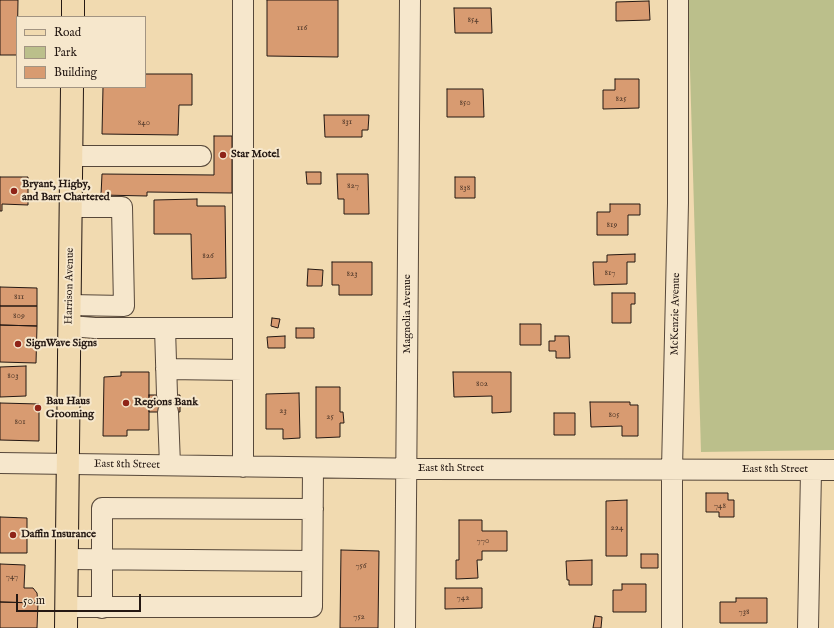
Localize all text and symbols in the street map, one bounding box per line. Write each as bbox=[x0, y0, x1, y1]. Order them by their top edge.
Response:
house number: 854 bbox=[467, 15, 479, 25]
legend bbox=[16, 16, 146, 88]
house number: 116 bbox=[297, 23, 307, 33]
text: Road bbox=[54, 25, 81, 40]
text: Park bbox=[54, 45, 77, 60]
text: Building bbox=[54, 65, 97, 80]
house number: 825 bbox=[616, 94, 626, 104]
house number: 850 bbox=[459, 98, 471, 108]
house number: 831 bbox=[342, 117, 352, 127]
house number: 840 bbox=[138, 118, 150, 128]
place label: Star Motel bbox=[231, 148, 280, 162]
marker: Star Motel bbox=[218, 150, 228, 160]
place label: Bryant, Higby, and Barr Chartered bbox=[22, 178, 110, 204]
house number: 827 bbox=[347, 181, 359, 191]
house number: 838 bbox=[460, 183, 470, 193]
marker: Bryant, Higby, and Barr Chartered bbox=[9, 186, 19, 196]
house number: 819 bbox=[607, 220, 617, 230]
street label: Harrison Avenue bbox=[63, 247, 77, 325]
house number: 826 bbox=[202, 251, 214, 261]
house number: 817 bbox=[604, 268, 616, 278]
house number: 823 bbox=[346, 269, 358, 279]
street label: McKenzie Avenue bbox=[669, 273, 683, 355]
street label: Magnolia Avenue bbox=[401, 274, 415, 354]
house number: 811 bbox=[14, 292, 24, 302]
house number: 809 bbox=[13, 311, 25, 321]
place label: SignWave Signs bbox=[26, 337, 97, 351]
marker: SignWave Signs bbox=[13, 339, 23, 349]
house number: 803 bbox=[7, 371, 19, 381]
house number: 802 bbox=[476, 379, 488, 389]
place label: Bau Haus Grooming bbox=[46, 395, 94, 421]
place label: Regions Bank bbox=[134, 396, 198, 410]
marker: Regions Bank bbox=[121, 398, 131, 408]
marker: Bau Haus Grooming bbox=[33, 403, 43, 413]
house number: 23 bbox=[279, 406, 287, 416]
house number: 805 bbox=[608, 410, 620, 420]
house number: 25 bbox=[326, 412, 334, 422]
house number: 801 bbox=[14, 417, 26, 427]
street label: East 8th Street bbox=[94, 458, 160, 472]
street label: East 8th Street bbox=[418, 462, 484, 476]
street label: East 8th Street bbox=[742, 463, 808, 477]
house number: 748 bbox=[714, 501, 726, 511]
house number: 224 bbox=[611, 523, 623, 533]
place label: Daffin Insurance bbox=[21, 528, 96, 542]
marker: Daffin Insurance bbox=[8, 530, 18, 540]
house number: 770 bbox=[477, 536, 489, 546]
house number: 756 bbox=[355, 561, 367, 571]
house number: 747 bbox=[6, 572, 18, 582]
scale bar bbox=[18, 586, 143, 612]
text: 50 m bbox=[23, 593, 45, 608]
house number: 742 bbox=[457, 593, 469, 603]
house number: 738 bbox=[738, 607, 750, 617]
house number: 752 bbox=[353, 612, 365, 622]

